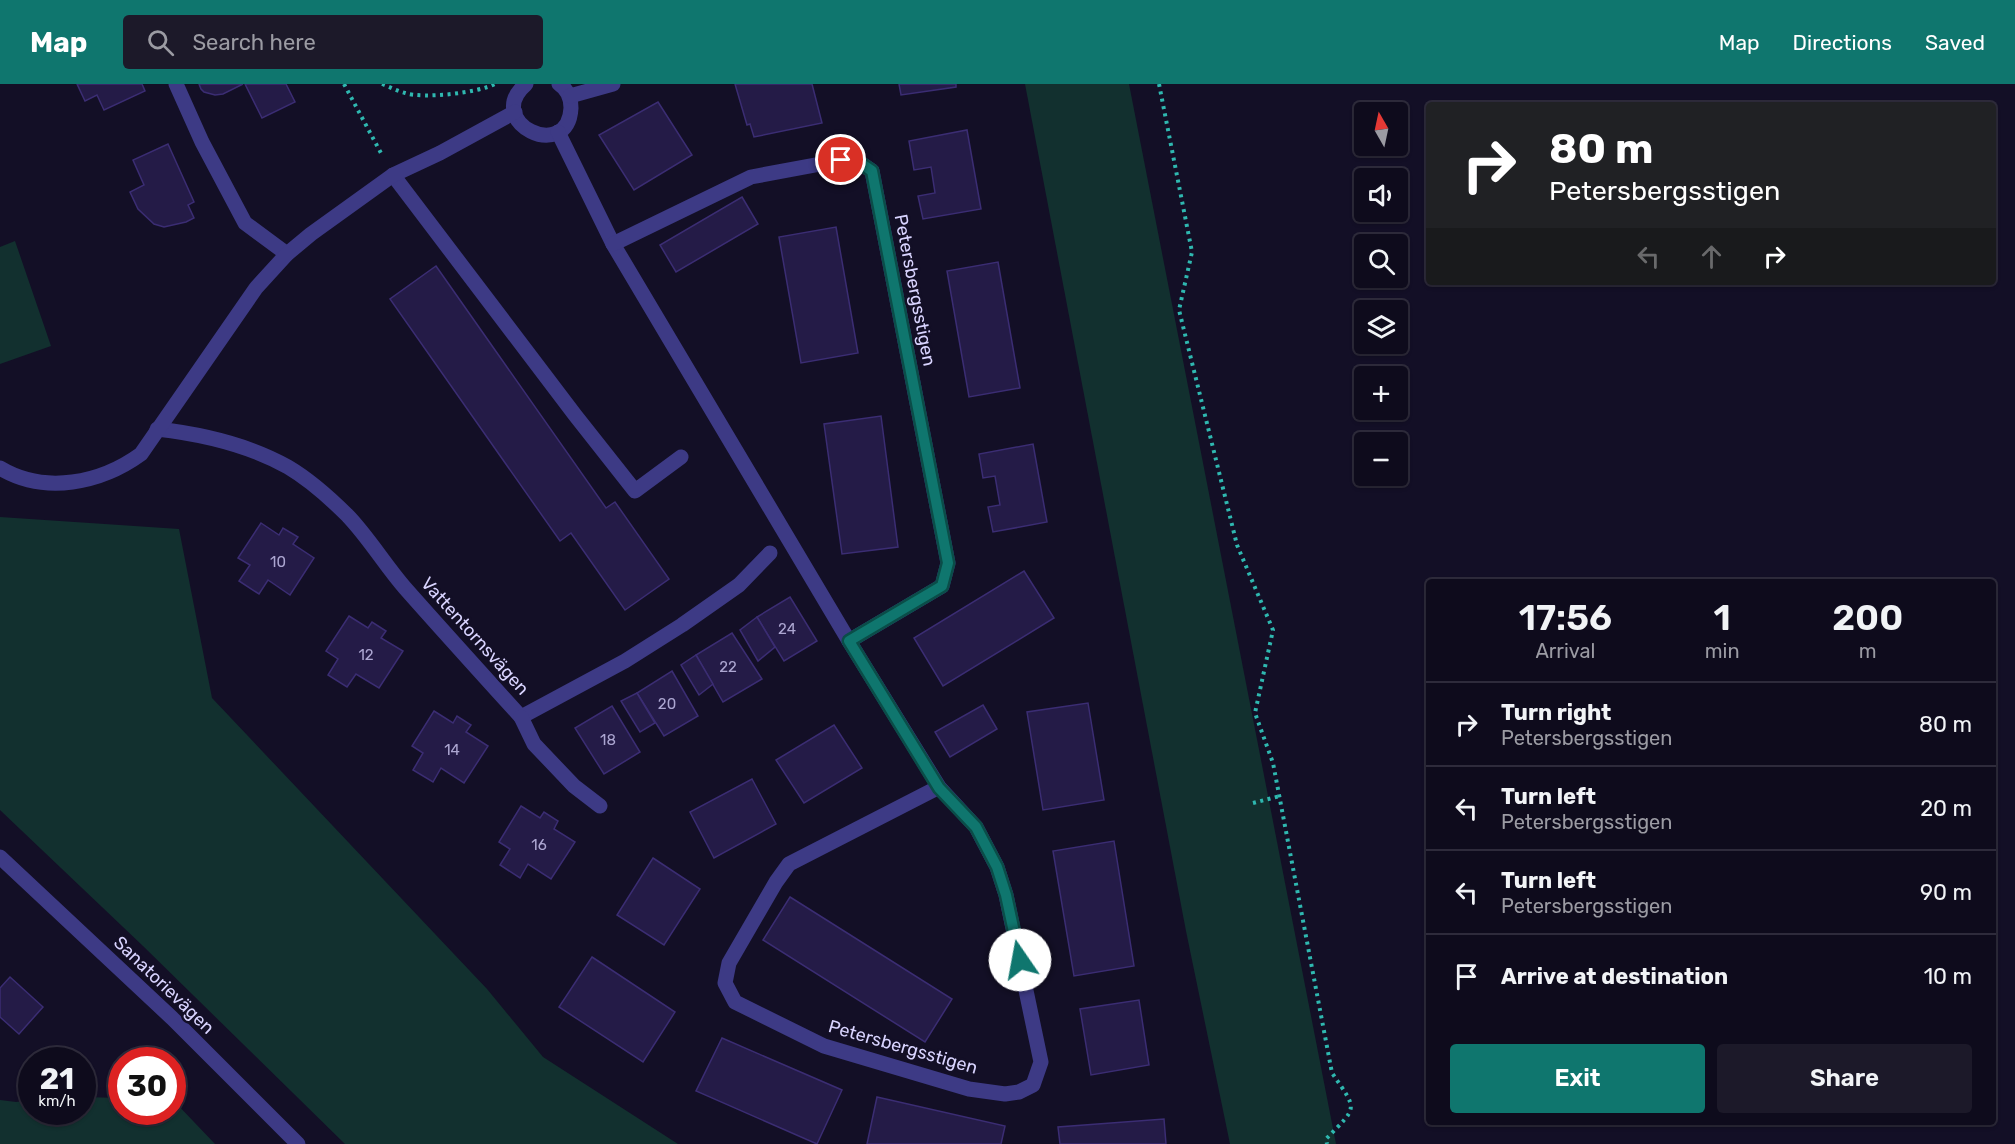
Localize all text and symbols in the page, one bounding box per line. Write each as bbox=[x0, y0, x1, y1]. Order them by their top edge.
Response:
search box bbox=[123, 15, 543, 69]
text: Map bbox=[30, 26, 87, 59]
icon: search bbox=[144, 26, 177, 59]
text: Search here bbox=[192, 29, 316, 56]
text: Map bbox=[1719, 30, 1760, 55]
text: Directions bbox=[1793, 30, 1892, 55]
text: Saved bbox=[1925, 30, 1985, 55]
north arrow bbox=[1354, 102, 1408, 156]
map controls bbox=[1354, 102, 1408, 486]
text: 80 m bbox=[1549, 124, 1653, 174]
icon: right bbox=[1450, 126, 1528, 204]
pin bbox=[815, 134, 866, 185]
icon: arrive bbox=[824, 143, 857, 176]
button: sound bbox=[1354, 168, 1408, 222]
text: Petersbergsstigen bbox=[1549, 175, 1780, 207]
street label: Petersbergsstigen bbox=[889, 212, 941, 368]
button: search bbox=[1354, 234, 1408, 288]
icon: left bbox=[1632, 240, 1665, 273]
icon: ahead bbox=[1695, 240, 1728, 273]
icon: right bbox=[1758, 240, 1791, 273]
button: layers bbox=[1354, 300, 1408, 354]
button: + bbox=[1354, 366, 1408, 420]
button: − bbox=[1354, 432, 1408, 486]
house number: 10 bbox=[270, 553, 286, 571]
street label: Vattentornsvägen bbox=[416, 573, 534, 699]
text: 17:56 bbox=[1519, 596, 1612, 639]
text: 1 bbox=[1714, 596, 1731, 639]
text: 200 bbox=[1832, 596, 1903, 639]
house number: 24 bbox=[778, 620, 796, 638]
text: Arrival bbox=[1535, 639, 1595, 663]
text: min bbox=[1705, 639, 1740, 663]
text: m bbox=[1859, 639, 1877, 663]
house number: 12 bbox=[358, 646, 374, 664]
house number: 22 bbox=[719, 658, 737, 676]
house number: 20 bbox=[658, 695, 676, 713]
text: Turn right bbox=[1501, 699, 1611, 726]
icon: right bbox=[1450, 708, 1483, 741]
text: 80 m bbox=[1919, 711, 1972, 738]
text: Petersbergsstigen bbox=[1501, 726, 1672, 750]
house number: 18 bbox=[600, 731, 616, 749]
house number: 14 bbox=[444, 741, 460, 759]
text: Turn left bbox=[1501, 783, 1596, 810]
icon: left bbox=[1450, 792, 1483, 825]
text: 20 m bbox=[1920, 795, 1972, 822]
text: Petersbergsstigen bbox=[1501, 810, 1672, 834]
house number: 16 bbox=[531, 836, 547, 854]
text: Turn left bbox=[1501, 867, 1596, 894]
icon: left bbox=[1450, 876, 1483, 909]
text: 90 m bbox=[1920, 879, 1972, 906]
text: Petersbergsstigen bbox=[1501, 894, 1672, 918]
position arrow bbox=[988, 928, 1052, 992]
street label: Sanatorievägen bbox=[109, 931, 219, 1039]
icon: arrive bbox=[1450, 960, 1483, 993]
text: Arrive at destination bbox=[1501, 963, 1728, 990]
text: 10 m bbox=[1924, 963, 1972, 990]
street label: Petersbergsstigen bbox=[826, 1015, 980, 1079]
button: Exit bbox=[1450, 1044, 1705, 1113]
button: Share bbox=[1717, 1044, 1972, 1113]
speed limit sign: 30 bbox=[108, 1047, 186, 1125]
text: 21 bbox=[40, 1061, 74, 1097]
text: km/h bbox=[38, 1092, 76, 1110]

